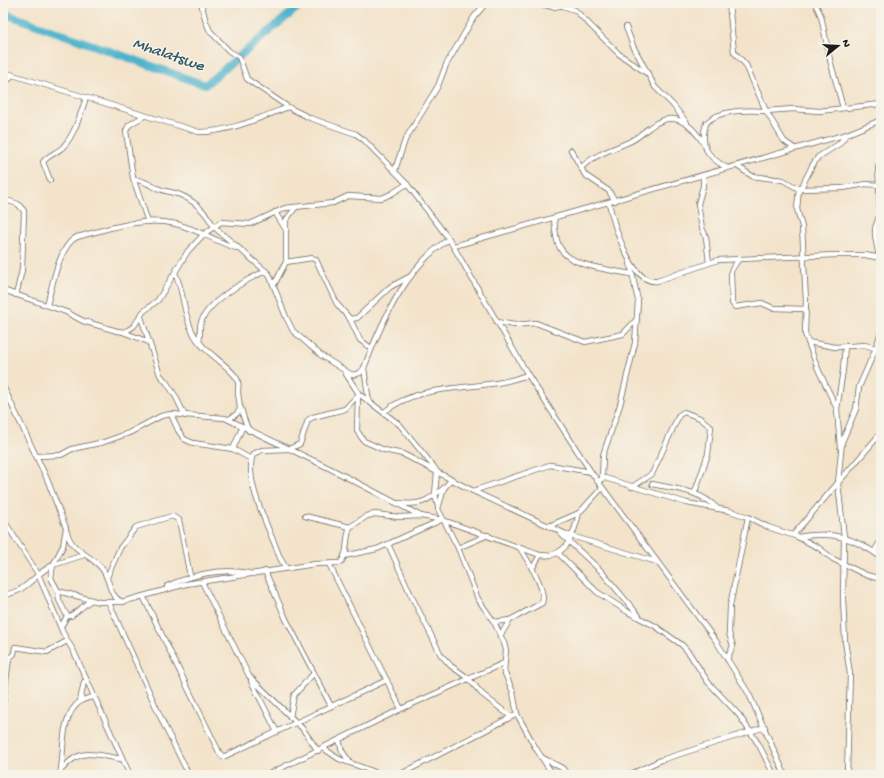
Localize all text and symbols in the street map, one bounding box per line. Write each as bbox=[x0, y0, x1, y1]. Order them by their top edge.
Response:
north arrow bbox=[818, 26, 858, 66]
water label: Mhalatswe bbox=[130, 35, 207, 77]
text: N bbox=[839, 38, 852, 49]

